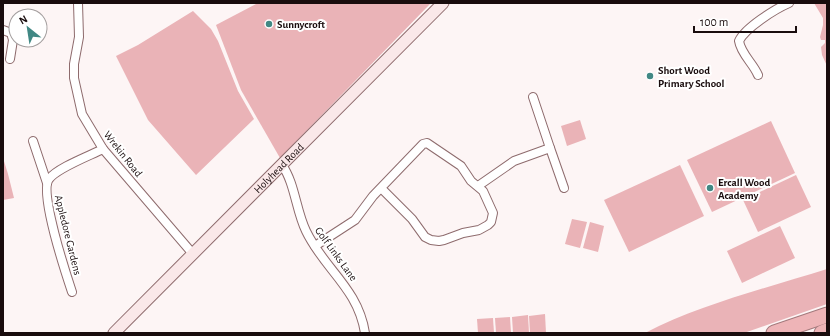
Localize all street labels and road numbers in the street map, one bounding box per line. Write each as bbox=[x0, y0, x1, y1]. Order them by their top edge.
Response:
street label: Wrekin Road bbox=[102, 129, 144, 179]
street label: Holyhead Road bbox=[251, 141, 306, 195]
street label: Appledore Gardens bbox=[53, 194, 83, 276]
street label: Golf Links Lane bbox=[313, 225, 359, 283]

